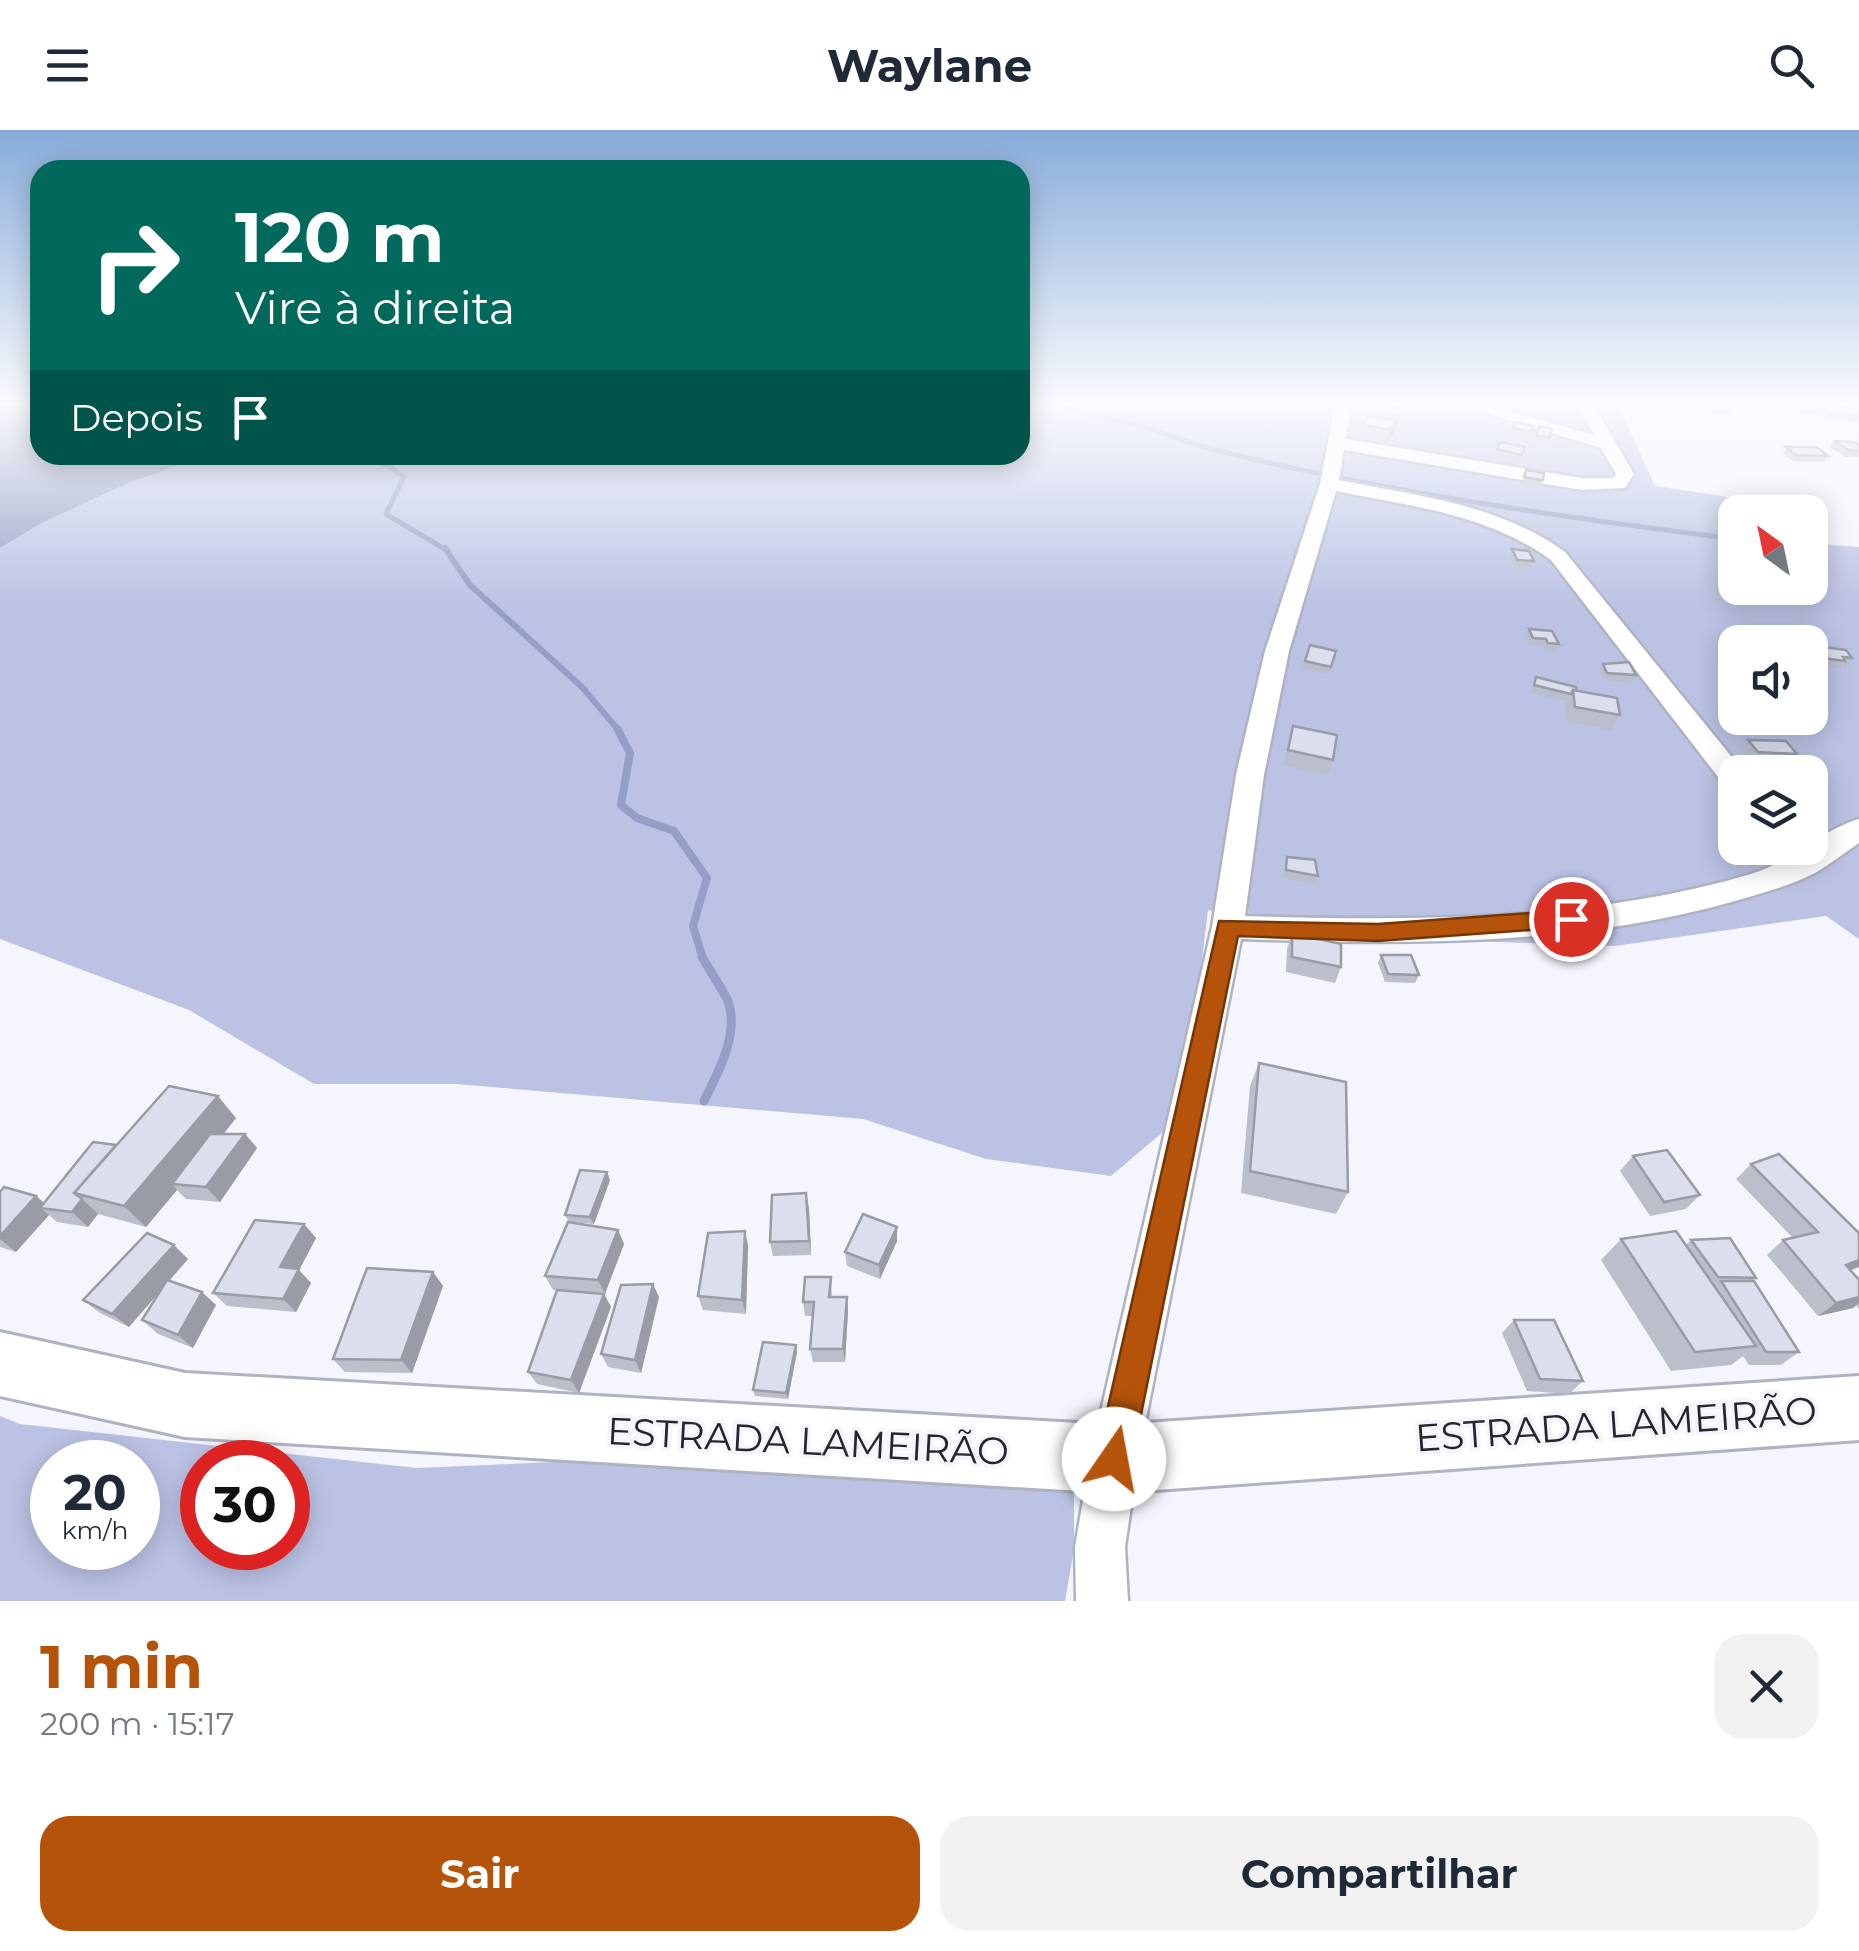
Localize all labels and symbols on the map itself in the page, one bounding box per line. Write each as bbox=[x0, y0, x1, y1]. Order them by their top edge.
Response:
north arrow bbox=[1718, 495, 1828, 605]
pin bbox=[1529, 877, 1614, 962]
street label: ESTRADA LAMEIRÃO bbox=[1414, 1387, 1818, 1461]
street label: ESTRADA LAMEIRÃO bbox=[606, 1407, 1010, 1475]
position arrow bbox=[1062, 1407, 1166, 1511]
speed limit sign: 30 bbox=[180, 1440, 310, 1570]

